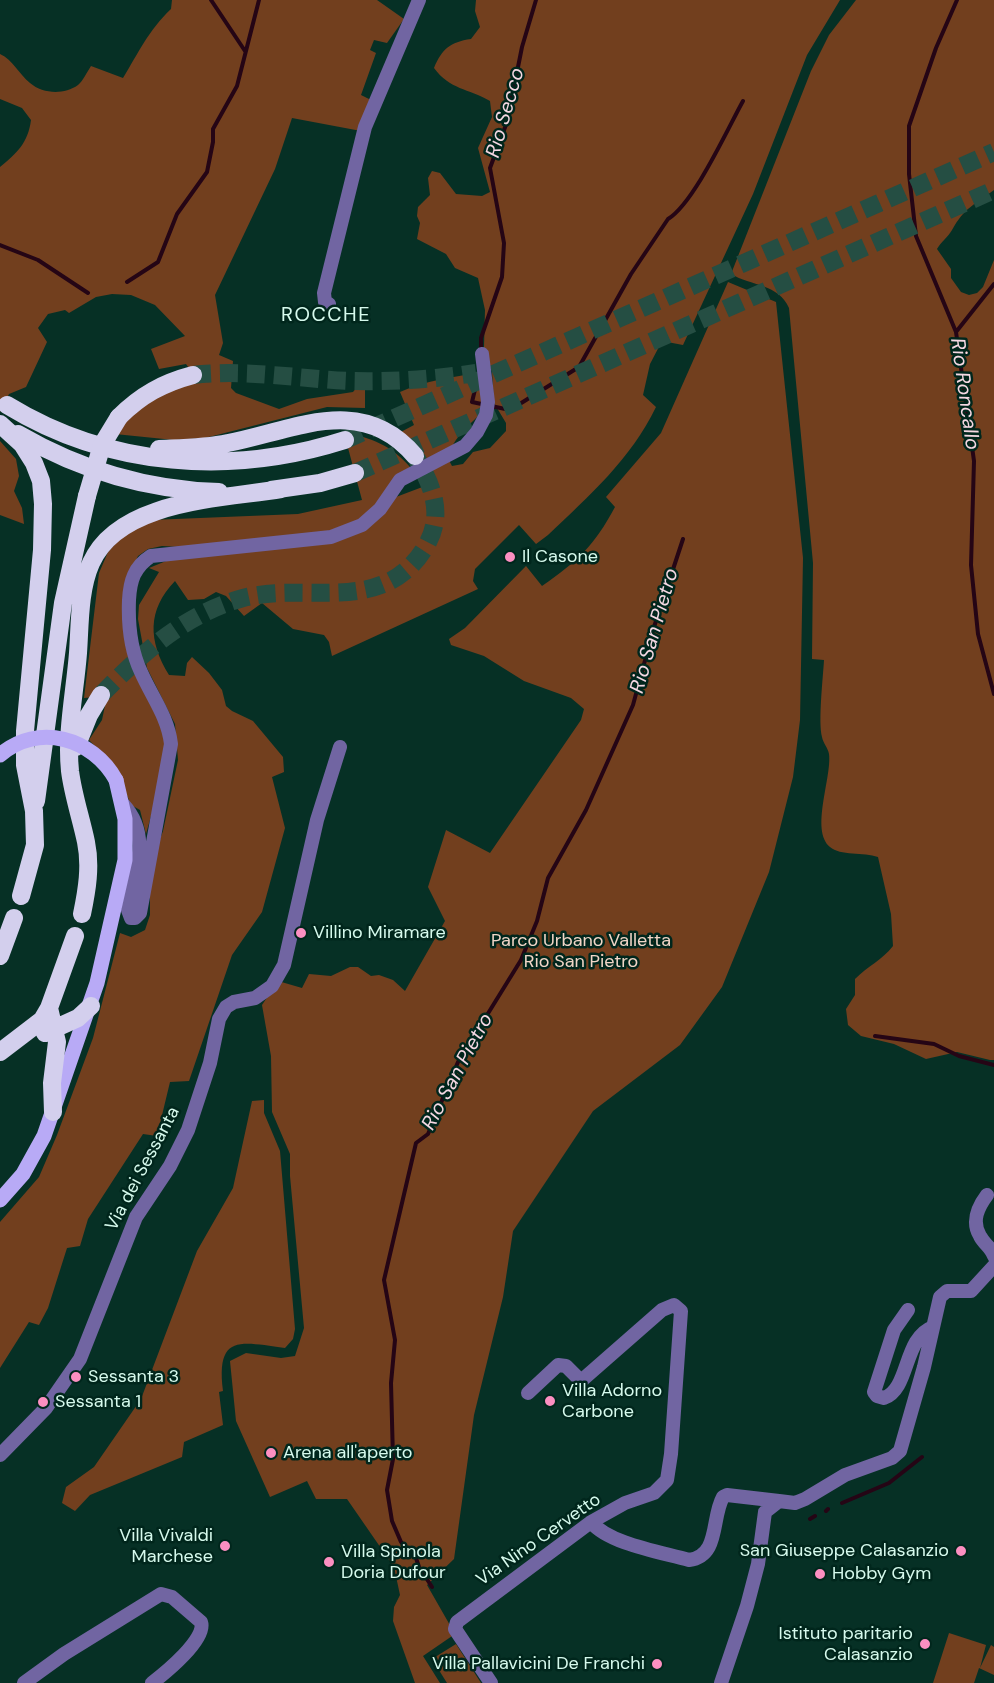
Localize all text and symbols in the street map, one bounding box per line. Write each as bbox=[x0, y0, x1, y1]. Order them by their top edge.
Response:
water label: Rio Secco bbox=[482, 65, 530, 161]
district label: ROCCHE bbox=[281, 304, 371, 328]
water label: Rio Roncallo bbox=[944, 337, 984, 451]
place label: Il Casone bbox=[522, 546, 598, 568]
marker: Il Casone bbox=[503, 550, 517, 564]
water label: Rio San Pietro bbox=[626, 566, 684, 696]
place label: Villino Miramare bbox=[313, 922, 446, 944]
marker: Villino Miramare bbox=[294, 926, 308, 940]
park label: Parco Urbano Valletta Rio San Pietro bbox=[491, 930, 671, 972]
water label: Rio San Pietro bbox=[417, 1010, 499, 1134]
street label: Via dei Sessanta bbox=[101, 1103, 185, 1235]
place label: Sessanta 3 bbox=[88, 1366, 179, 1388]
marker: Sessanta 3 bbox=[69, 1370, 83, 1384]
place label: Villa Adorno Carbone bbox=[562, 1380, 662, 1422]
place label: Sessanta 1 bbox=[55, 1391, 141, 1413]
marker: Villa Adorno Carbone bbox=[543, 1394, 557, 1408]
marker: Sessanta 1 bbox=[36, 1395, 50, 1409]
place label: Arena all'aperto bbox=[283, 1442, 413, 1464]
marker: Arena all'aperto bbox=[264, 1446, 278, 1460]
street label: Via Nino Cervetto bbox=[473, 1489, 605, 1591]
place label: Villa Vivaldi Marchese bbox=[119, 1525, 213, 1568]
marker: Villa Vivaldi Marchese bbox=[218, 1539, 232, 1553]
place label: San Giuseppe Calasanzio bbox=[740, 1540, 949, 1562]
place label: Villa Spinola Doria Dufour bbox=[341, 1541, 446, 1584]
marker: San Giuseppe Calasanzio bbox=[954, 1544, 968, 1558]
marker: Villa Spinola Doria Dufour bbox=[322, 1555, 336, 1569]
place label: Hobby Gym bbox=[832, 1563, 931, 1585]
marker: Hobby Gym bbox=[813, 1567, 827, 1581]
place label: Istituto paritario Calasanzio bbox=[779, 1623, 913, 1666]
marker: Istituto paritario Calasanzio bbox=[918, 1637, 932, 1651]
place label: Villa Pallavicini De Franchi bbox=[432, 1653, 645, 1675]
marker: Villa Pallavicini De Franchi bbox=[650, 1657, 664, 1671]

